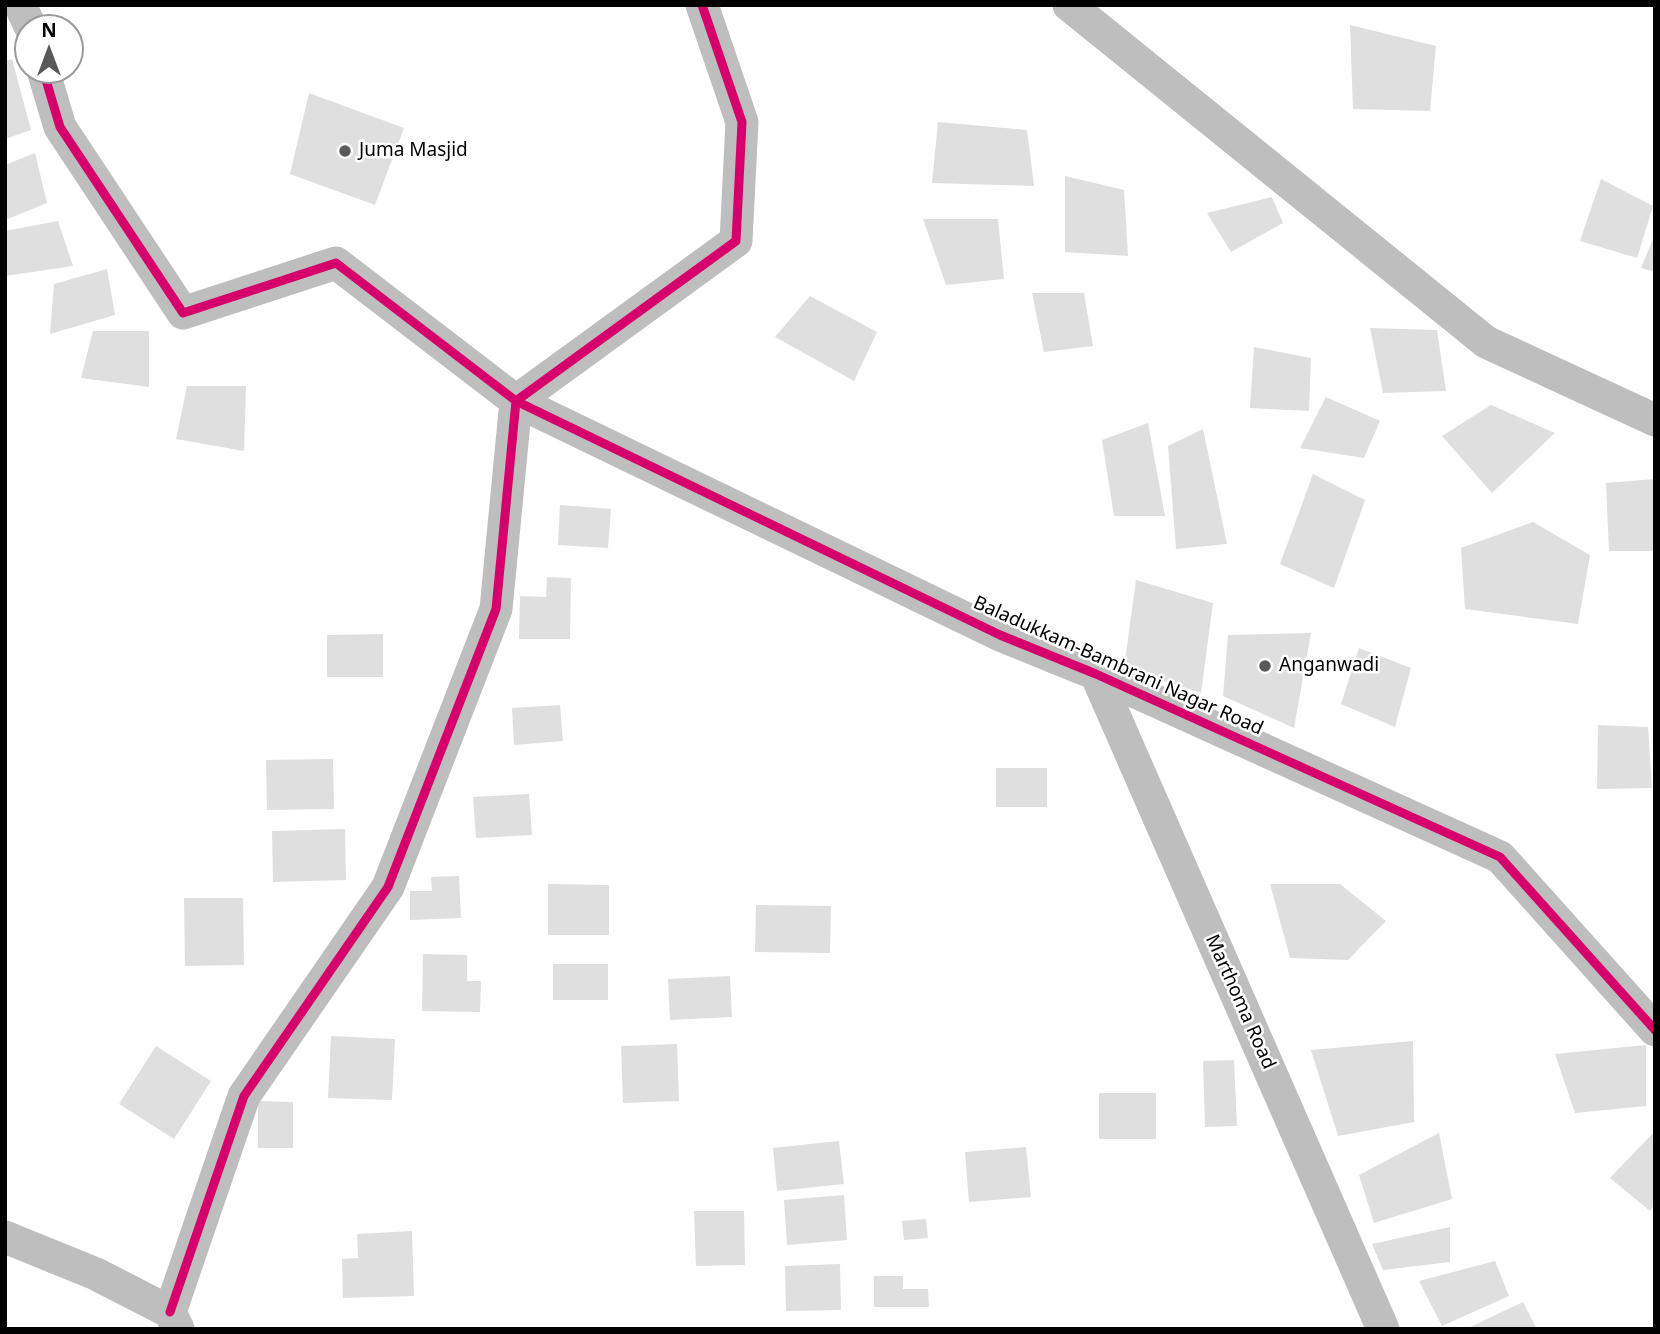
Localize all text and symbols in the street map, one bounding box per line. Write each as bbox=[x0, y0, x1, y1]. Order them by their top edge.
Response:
north arrow bbox=[14, 14, 84, 84]
text: N bbox=[41, 17, 57, 43]
place label: Juma Masjid bbox=[359, 140, 468, 162]
marker: Juma Masjid bbox=[337, 143, 353, 159]
street label: Baladukkam-Bambrani Nagar Road bbox=[970, 592, 1266, 740]
place label: Anganwadi bbox=[1279, 655, 1379, 677]
marker: Anganwadi bbox=[1257, 658, 1273, 674]
street label: Marthoma Road bbox=[1200, 931, 1280, 1073]

